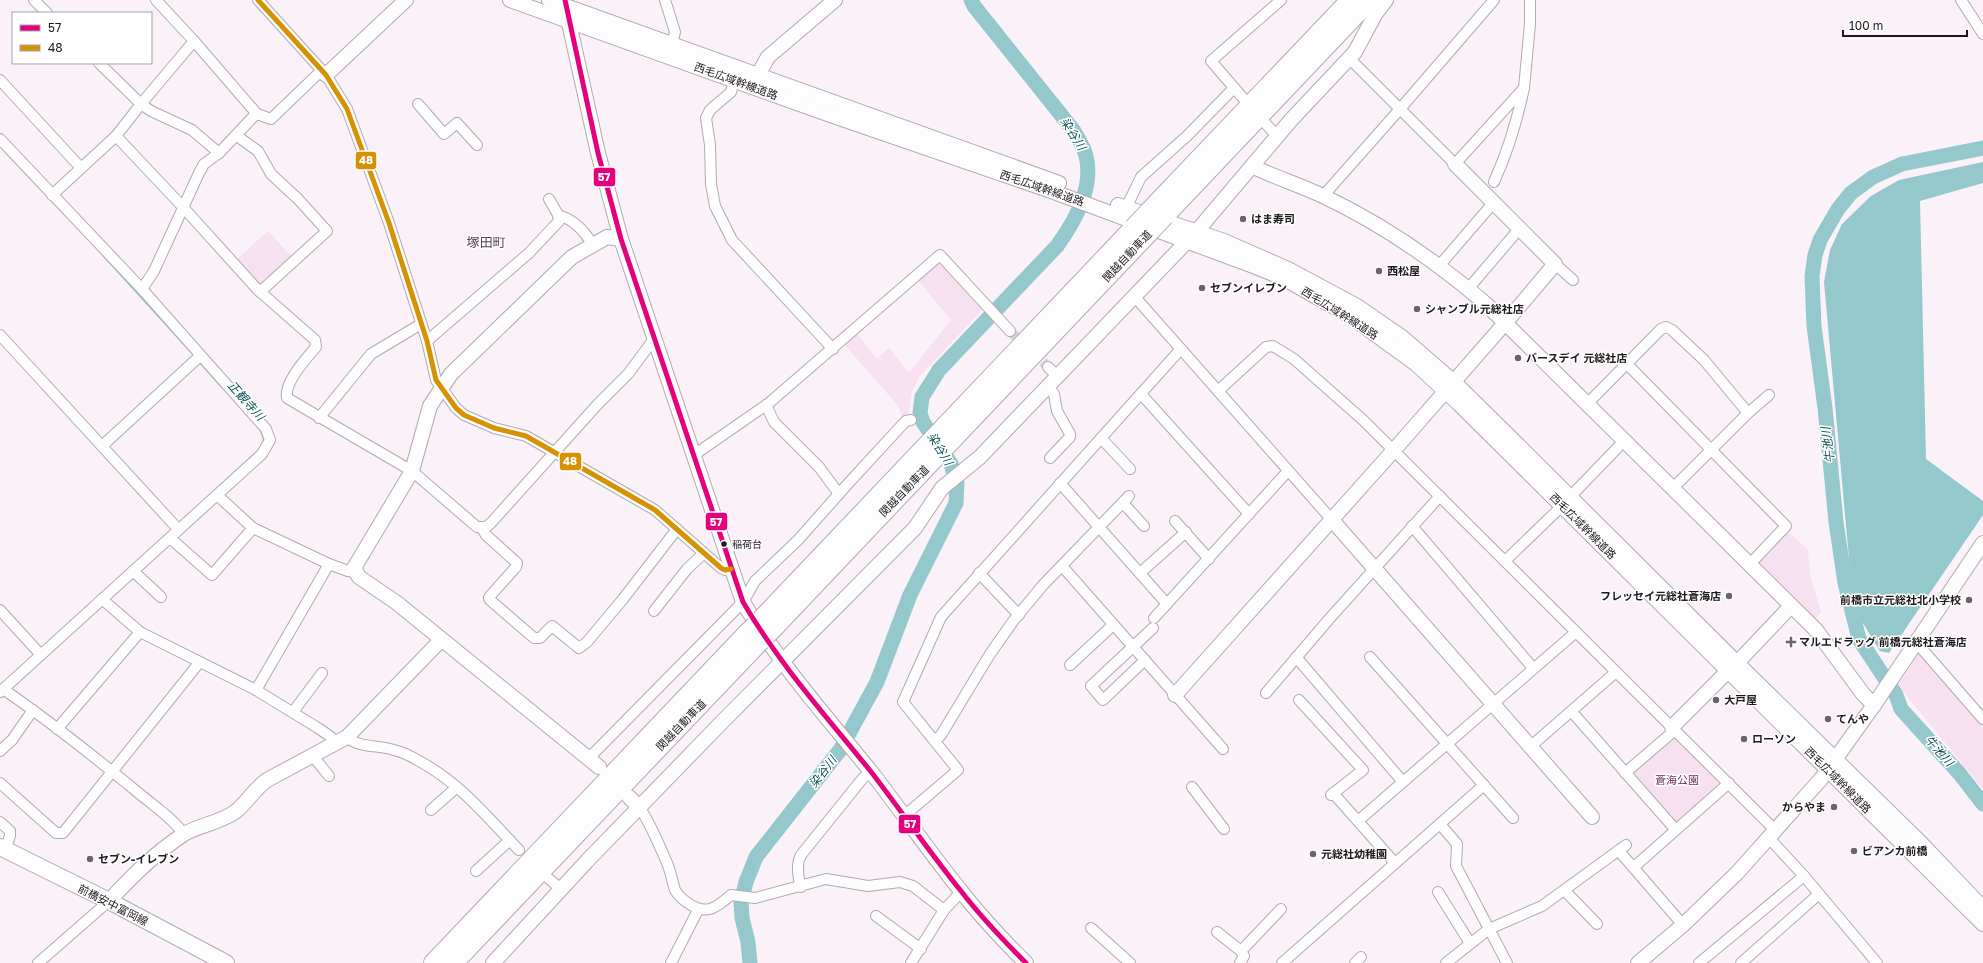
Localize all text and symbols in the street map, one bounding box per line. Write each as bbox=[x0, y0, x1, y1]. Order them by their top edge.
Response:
legend bbox=[12, 12, 152, 64]
scale bar bbox=[1843, 12, 1967, 38]
text: 100 m bbox=[1849, 18, 1883, 33]
text: 57 bbox=[48, 20, 61, 35]
text: 48 bbox=[48, 40, 63, 55]
street label: 西毛広域幹線道路 bbox=[693, 59, 780, 102]
water label: 染谷川 bbox=[1058, 114, 1090, 155]
line badge: 48 bbox=[355, 151, 377, 170]
text: 48 bbox=[359, 153, 373, 166]
line badge: 57 bbox=[593, 167, 616, 187]
street label: 西毛広域幹線道路 bbox=[998, 167, 1086, 208]
text: 57 bbox=[598, 170, 610, 183]
place label: はま寿司 bbox=[1251, 212, 1295, 225]
marker: はま寿司 bbox=[1238, 214, 1248, 224]
street label: 関越自動車道 bbox=[1099, 227, 1154, 284]
district label: 塚田町 bbox=[466, 234, 506, 250]
place label: 西松屋 bbox=[1387, 264, 1420, 277]
marker: 西松屋 bbox=[1374, 266, 1384, 276]
place label: セブンイレブン bbox=[1210, 281, 1287, 294]
marker: セブンイレブン bbox=[1197, 283, 1207, 293]
street label: 西毛広域幹線道路 bbox=[1300, 284, 1381, 341]
place label: シャンブル元総社店 bbox=[1425, 302, 1524, 315]
marker: シャンブル元総社店 bbox=[1412, 304, 1422, 314]
place label: バースデイ 元総社店 bbox=[1526, 351, 1627, 364]
marker: バースデイ 元総社店 bbox=[1513, 353, 1523, 363]
water label: 正観寺川 bbox=[225, 378, 269, 425]
water label: 牛池川 bbox=[1818, 424, 1837, 464]
water label: 染谷川 bbox=[925, 429, 957, 470]
line badge: 48 bbox=[559, 452, 582, 471]
text: 48 bbox=[563, 454, 577, 467]
street label: 関越自動車道 bbox=[876, 462, 931, 519]
street label: 西毛広域幹線道路 bbox=[1548, 490, 1619, 561]
line badge: 57 bbox=[705, 512, 728, 531]
text: 57 bbox=[710, 515, 722, 528]
place label: 稲荷台 bbox=[732, 538, 762, 550]
marker: 稲荷台 bbox=[719, 539, 729, 549]
place label: フレッセイ元総社蒼海店 bbox=[1600, 589, 1721, 602]
marker: フレッセイ元総社蒼海店 bbox=[1724, 591, 1734, 601]
place label: 前橋市立元総社北小学校 bbox=[1840, 593, 1961, 606]
marker: 前橋市立元総社北小学校 bbox=[1964, 595, 1974, 605]
place label: マルエドラッグ 前橋元総社蒼海店 bbox=[1799, 635, 1967, 648]
marker: マルエドラッグ 前橋元総社蒼海店 bbox=[1786, 637, 1796, 647]
place label: 大戸屋 bbox=[1724, 693, 1757, 706]
marker: 大戸屋 bbox=[1711, 695, 1721, 705]
street label: 関越自動車道 bbox=[653, 696, 708, 753]
place label: てんや bbox=[1836, 712, 1869, 725]
marker: てんや bbox=[1823, 714, 1833, 724]
place label: ローソン bbox=[1752, 732, 1796, 745]
water label: 牛池川 bbox=[1922, 732, 1958, 771]
marker: ローソン bbox=[1739, 734, 1749, 744]
street label: 西毛広域幹線道路 bbox=[1803, 744, 1874, 815]
water label: 染谷川 bbox=[806, 751, 841, 790]
park label: 蒼海公園 bbox=[1655, 773, 1699, 786]
place label: からやま bbox=[1782, 800, 1826, 813]
marker: からやま bbox=[1829, 802, 1839, 812]
line badge: 57 bbox=[898, 814, 921, 834]
text: 57 bbox=[904, 817, 916, 830]
place label: ビアンカ前橋 bbox=[1862, 844, 1928, 857]
marker: ビアンカ前橋 bbox=[1849, 846, 1859, 856]
place label: 元総社幼稚園 bbox=[1321, 847, 1387, 860]
marker: 元総社幼稚園 bbox=[1308, 849, 1318, 859]
place label: セブン-イレブン bbox=[98, 852, 179, 865]
marker: セブン-イレブン bbox=[85, 854, 95, 864]
street label: 前橋安中富岡線 bbox=[76, 881, 150, 928]

